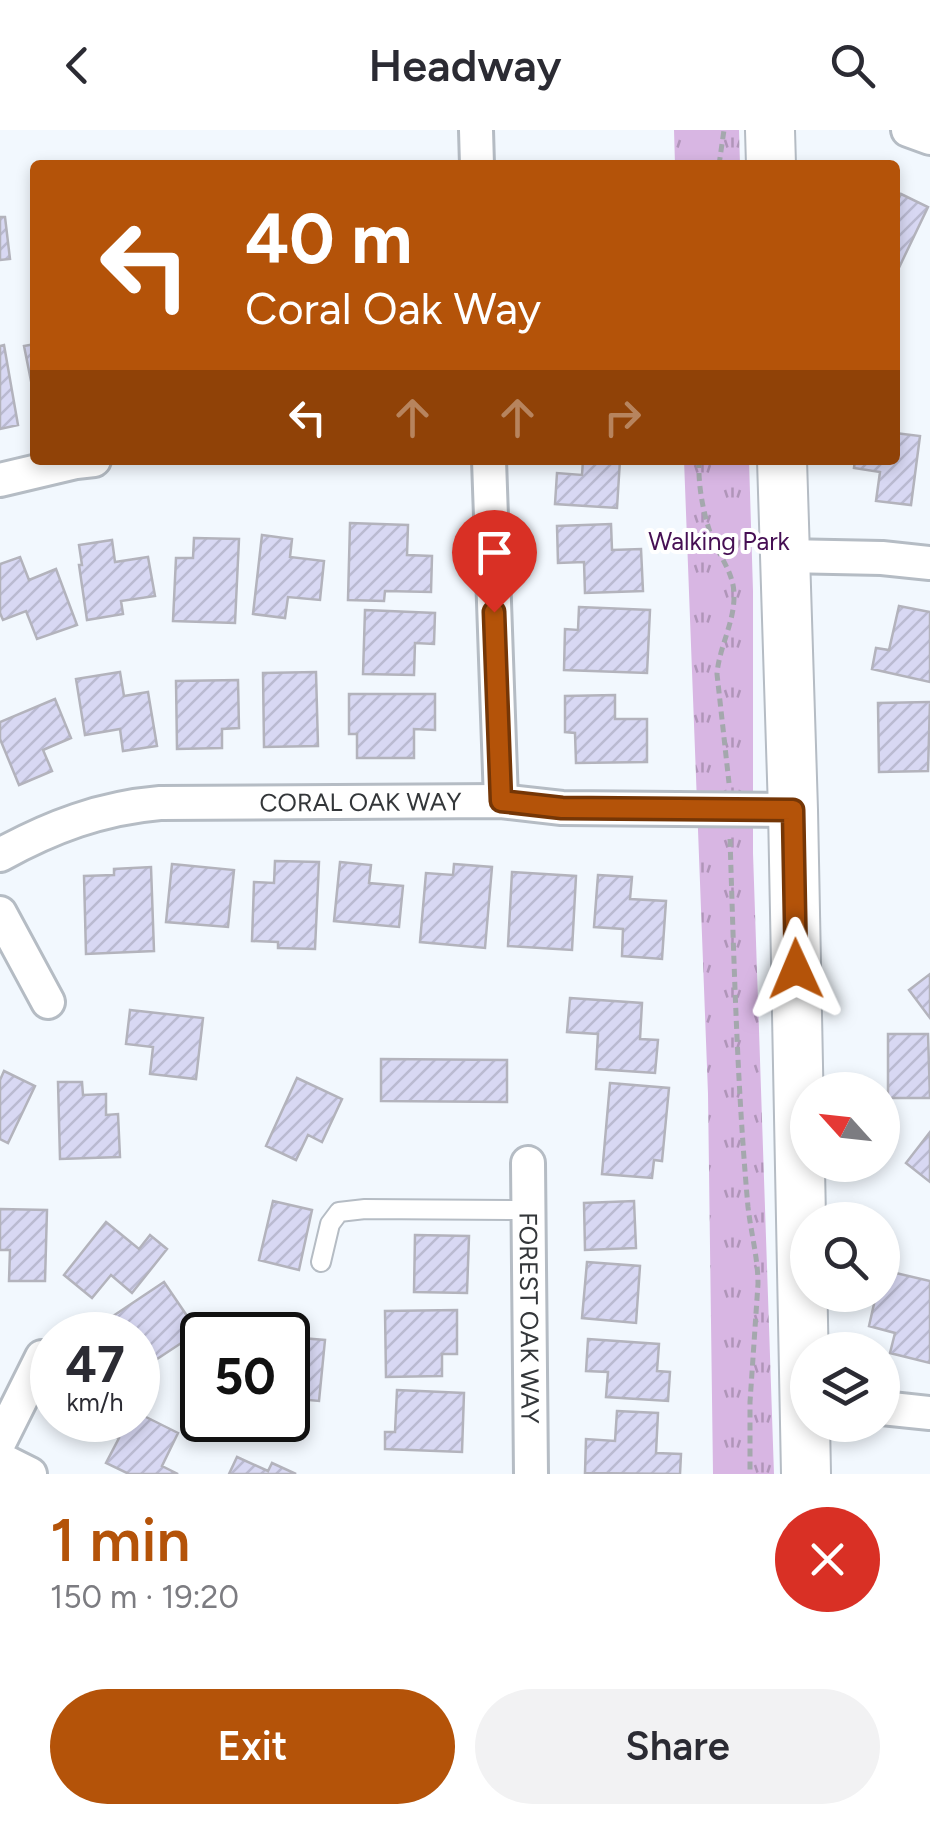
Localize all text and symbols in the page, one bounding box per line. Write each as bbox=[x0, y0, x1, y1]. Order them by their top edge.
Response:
icon: back bbox=[50, 38, 105, 93]
text: Headway bbox=[369, 38, 561, 92]
icon: search bbox=[825, 38, 880, 93]
text: 40 m bbox=[245, 196, 412, 281]
icon: left bbox=[80, 200, 210, 330]
text: Coral Oak Way bbox=[245, 281, 541, 335]
icon: left bbox=[280, 390, 335, 445]
icon: ahead bbox=[385, 390, 440, 445]
icon: ahead bbox=[490, 390, 545, 445]
icon: right bbox=[595, 390, 650, 445]
pin bbox=[452, 510, 537, 613]
icon: arrive bbox=[467, 525, 522, 580]
park label: Walking Park bbox=[648, 526, 791, 556]
street label: CORAL OAK WAY bbox=[259, 786, 462, 817]
position arrow bbox=[744, 917, 848, 1021]
north arrow bbox=[790, 1072, 900, 1182]
map controls bbox=[790, 1072, 900, 1442]
button: search bbox=[790, 1202, 900, 1312]
street label: FOREST OAK WAY bbox=[513, 1212, 546, 1424]
speed limit sign: 50 bbox=[180, 1312, 310, 1442]
button: layers bbox=[790, 1332, 900, 1442]
text: 47 bbox=[65, 1334, 125, 1395]
text: km/h bbox=[66, 1387, 124, 1417]
text: 1 min bbox=[50, 1504, 190, 1576]
button: close bbox=[775, 1507, 880, 1612]
text: 150 m · 19:20 bbox=[50, 1578, 239, 1616]
button: Exit bbox=[50, 1689, 455, 1804]
button: Share bbox=[475, 1689, 880, 1804]

